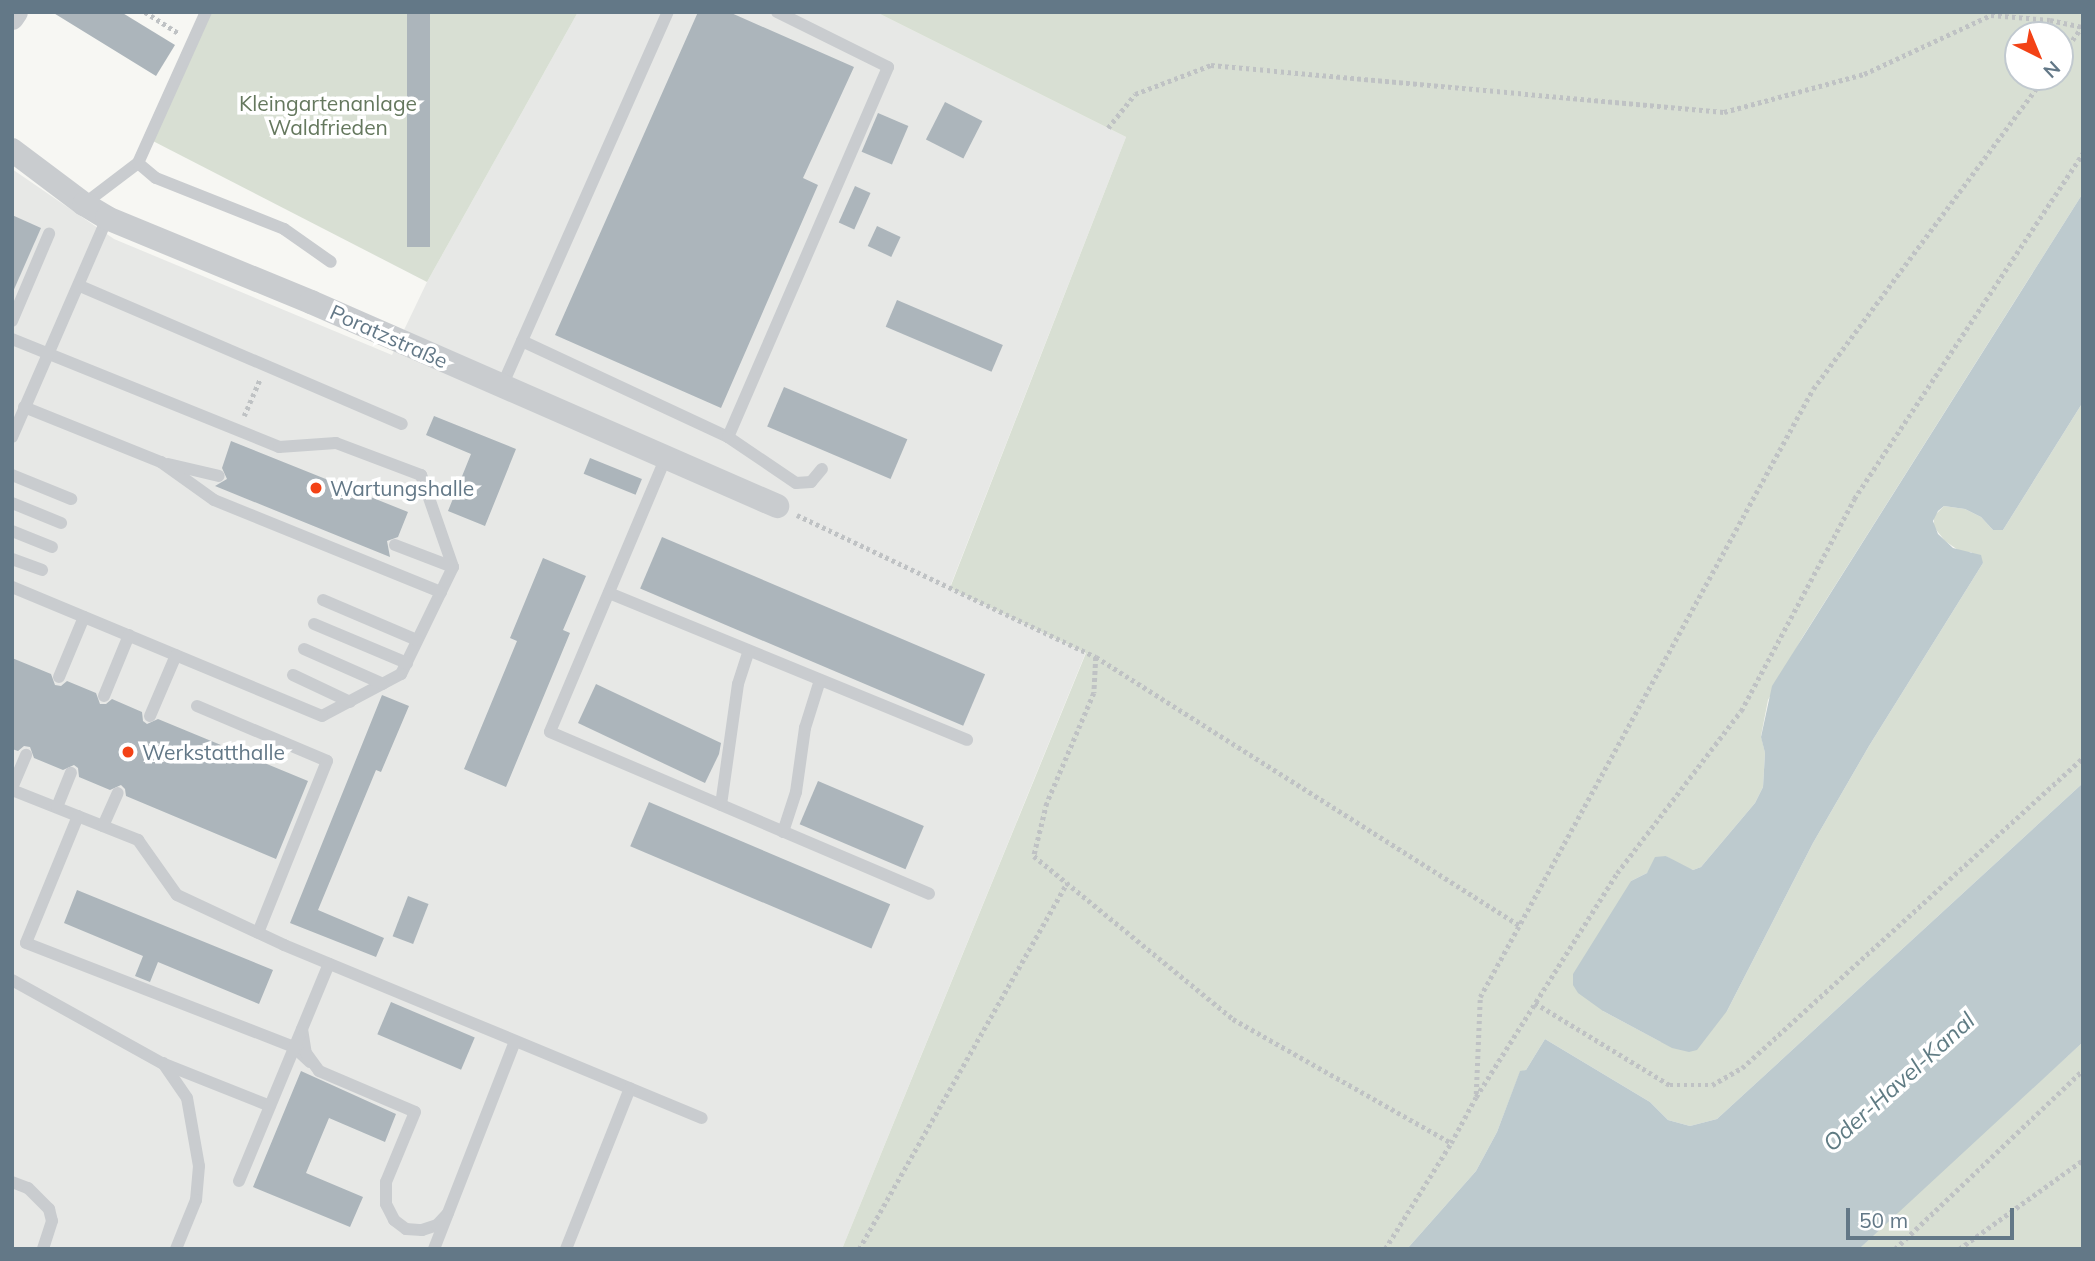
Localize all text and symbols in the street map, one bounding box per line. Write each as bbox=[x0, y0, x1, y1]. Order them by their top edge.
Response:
north arrow bbox=[2004, 21, 2074, 91]
text: N bbox=[2039, 56, 2065, 84]
park label: Kleingartenanlage Waldfrieden bbox=[239, 90, 417, 140]
street label: Poratzstraße bbox=[326, 299, 452, 373]
place label: Wartungshalle bbox=[330, 475, 474, 501]
marker: Wartungshalle bbox=[308, 480, 324, 496]
place label: Werkstatthalle bbox=[142, 739, 285, 765]
marker: Werkstatthalle bbox=[120, 744, 136, 760]
water label: Oder-Havel-Kanal bbox=[1818, 1007, 1980, 1157]
scale bar bbox=[1850, 1194, 2018, 1238]
text: 50 m bbox=[1859, 1207, 1908, 1233]

